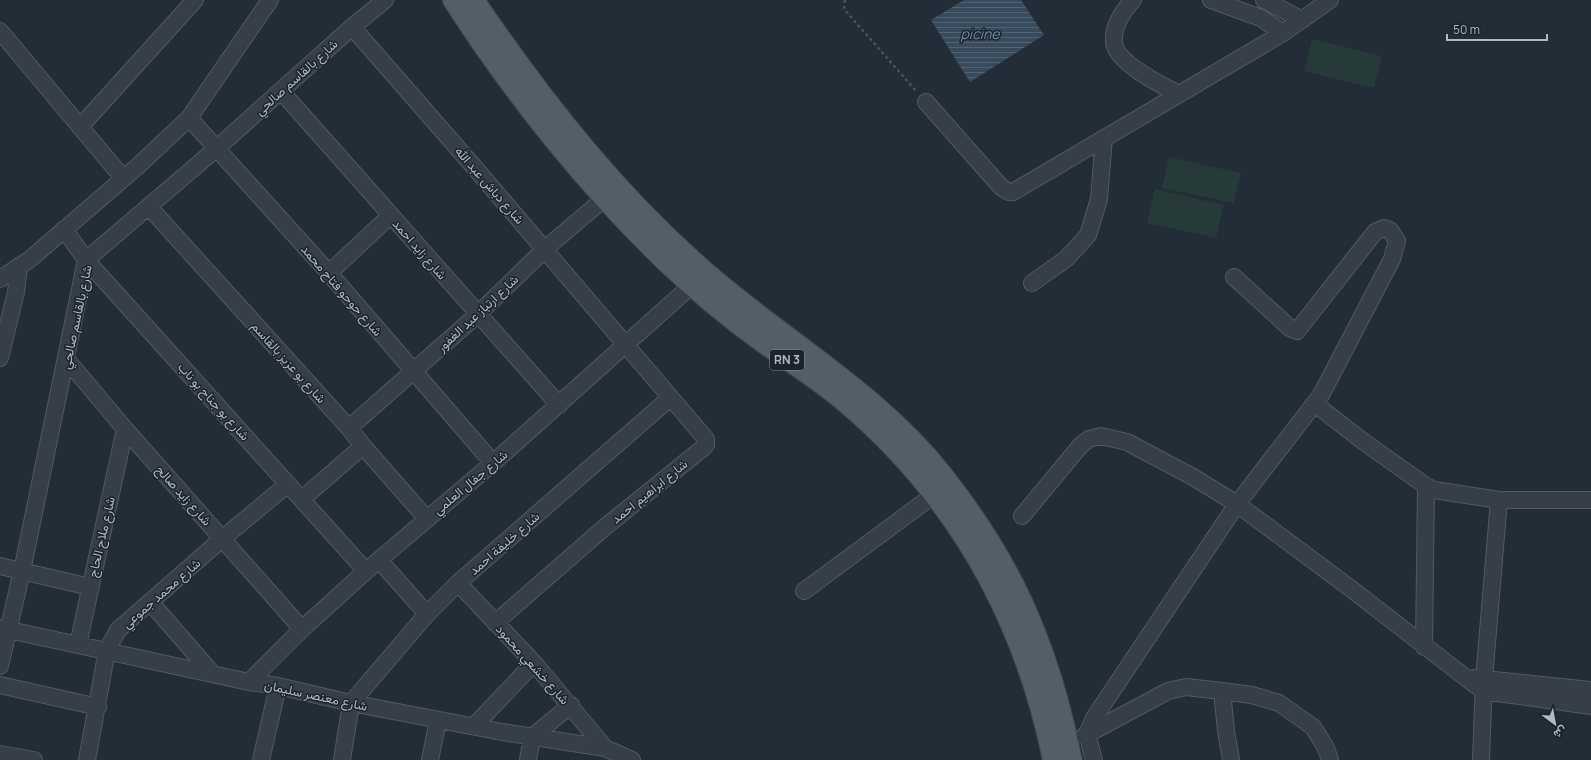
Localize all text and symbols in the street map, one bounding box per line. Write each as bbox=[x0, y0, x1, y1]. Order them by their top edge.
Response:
scale bar bbox=[1447, 16, 1547, 42]
text: 50 m bbox=[1453, 21, 1480, 38]
water label: picine bbox=[961, 24, 1000, 43]
street label: شارع بالقاسم صالحي bbox=[251, 35, 343, 121]
street label: شارع دباش عبد الله bbox=[451, 142, 529, 228]
street label: شارع زايد احمد bbox=[388, 215, 451, 284]
street label: شارع حوحو فتاح محمد bbox=[296, 240, 387, 340]
street label: شارع بالقاسم صالحي bbox=[56, 263, 98, 371]
street label: شارع ارتباز عبد الغفور bbox=[431, 270, 523, 357]
street label: شارع بو عزيز بالقاسم bbox=[247, 317, 331, 407]
road number: RN 3 bbox=[770, 350, 804, 370]
street label: شارع بو جناح بو ناب bbox=[173, 358, 254, 445]
street label: شارع جفال العلمي bbox=[429, 445, 513, 520]
street label: شارع ابراهيم احمد bbox=[607, 455, 692, 528]
street label: شارع زايد صالح bbox=[151, 461, 216, 530]
street label: شارع ملاح الحاج bbox=[83, 495, 120, 579]
street label: شارع خليفة احمد bbox=[465, 507, 544, 579]
street label: شارع محمد جموعي bbox=[118, 554, 205, 634]
street label: شارع خشعي محمود bbox=[491, 620, 574, 709]
street label: شارع معنصر سليمان bbox=[263, 675, 369, 716]
north arrow bbox=[1535, 704, 1575, 744]
text: ش bbox=[1551, 723, 1570, 743]

